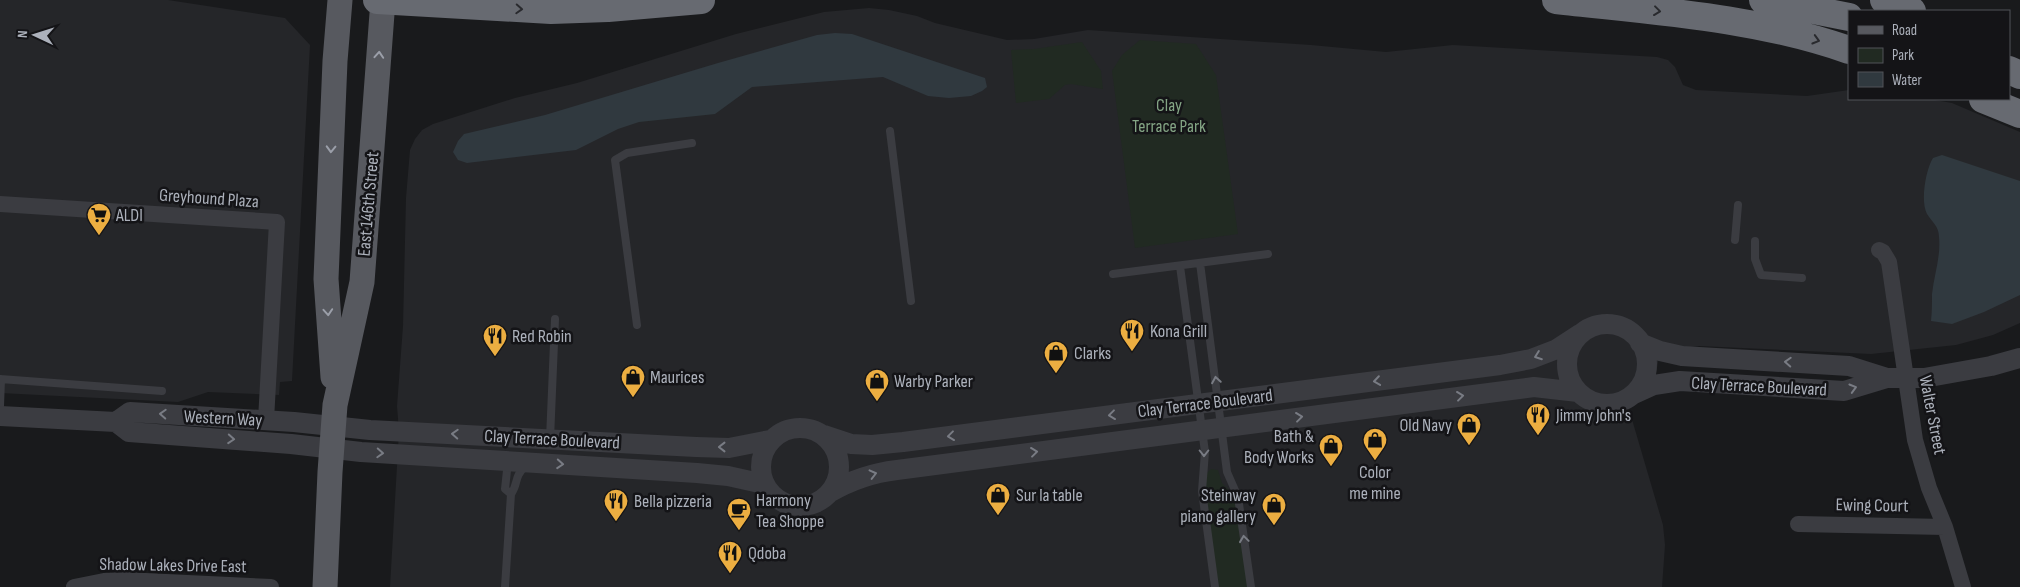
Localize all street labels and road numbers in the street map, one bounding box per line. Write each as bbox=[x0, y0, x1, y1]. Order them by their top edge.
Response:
street label: East 146th Street bbox=[353, 151, 384, 257]
street label: Greyhound Plaza bbox=[158, 185, 260, 212]
street label: Clay Terrace Boulevard bbox=[1691, 372, 1827, 401]
street label: Walter Street bbox=[1915, 374, 1951, 457]
street label: Clay Terrace Boulevard bbox=[1136, 385, 1274, 422]
street label: Western Way bbox=[183, 406, 263, 431]
street label: Clay Terrace Boulevard bbox=[484, 425, 620, 454]
street label: Ewing Court bbox=[1835, 494, 1909, 517]
street label: Shadow Lakes Drive East bbox=[99, 554, 247, 577]

